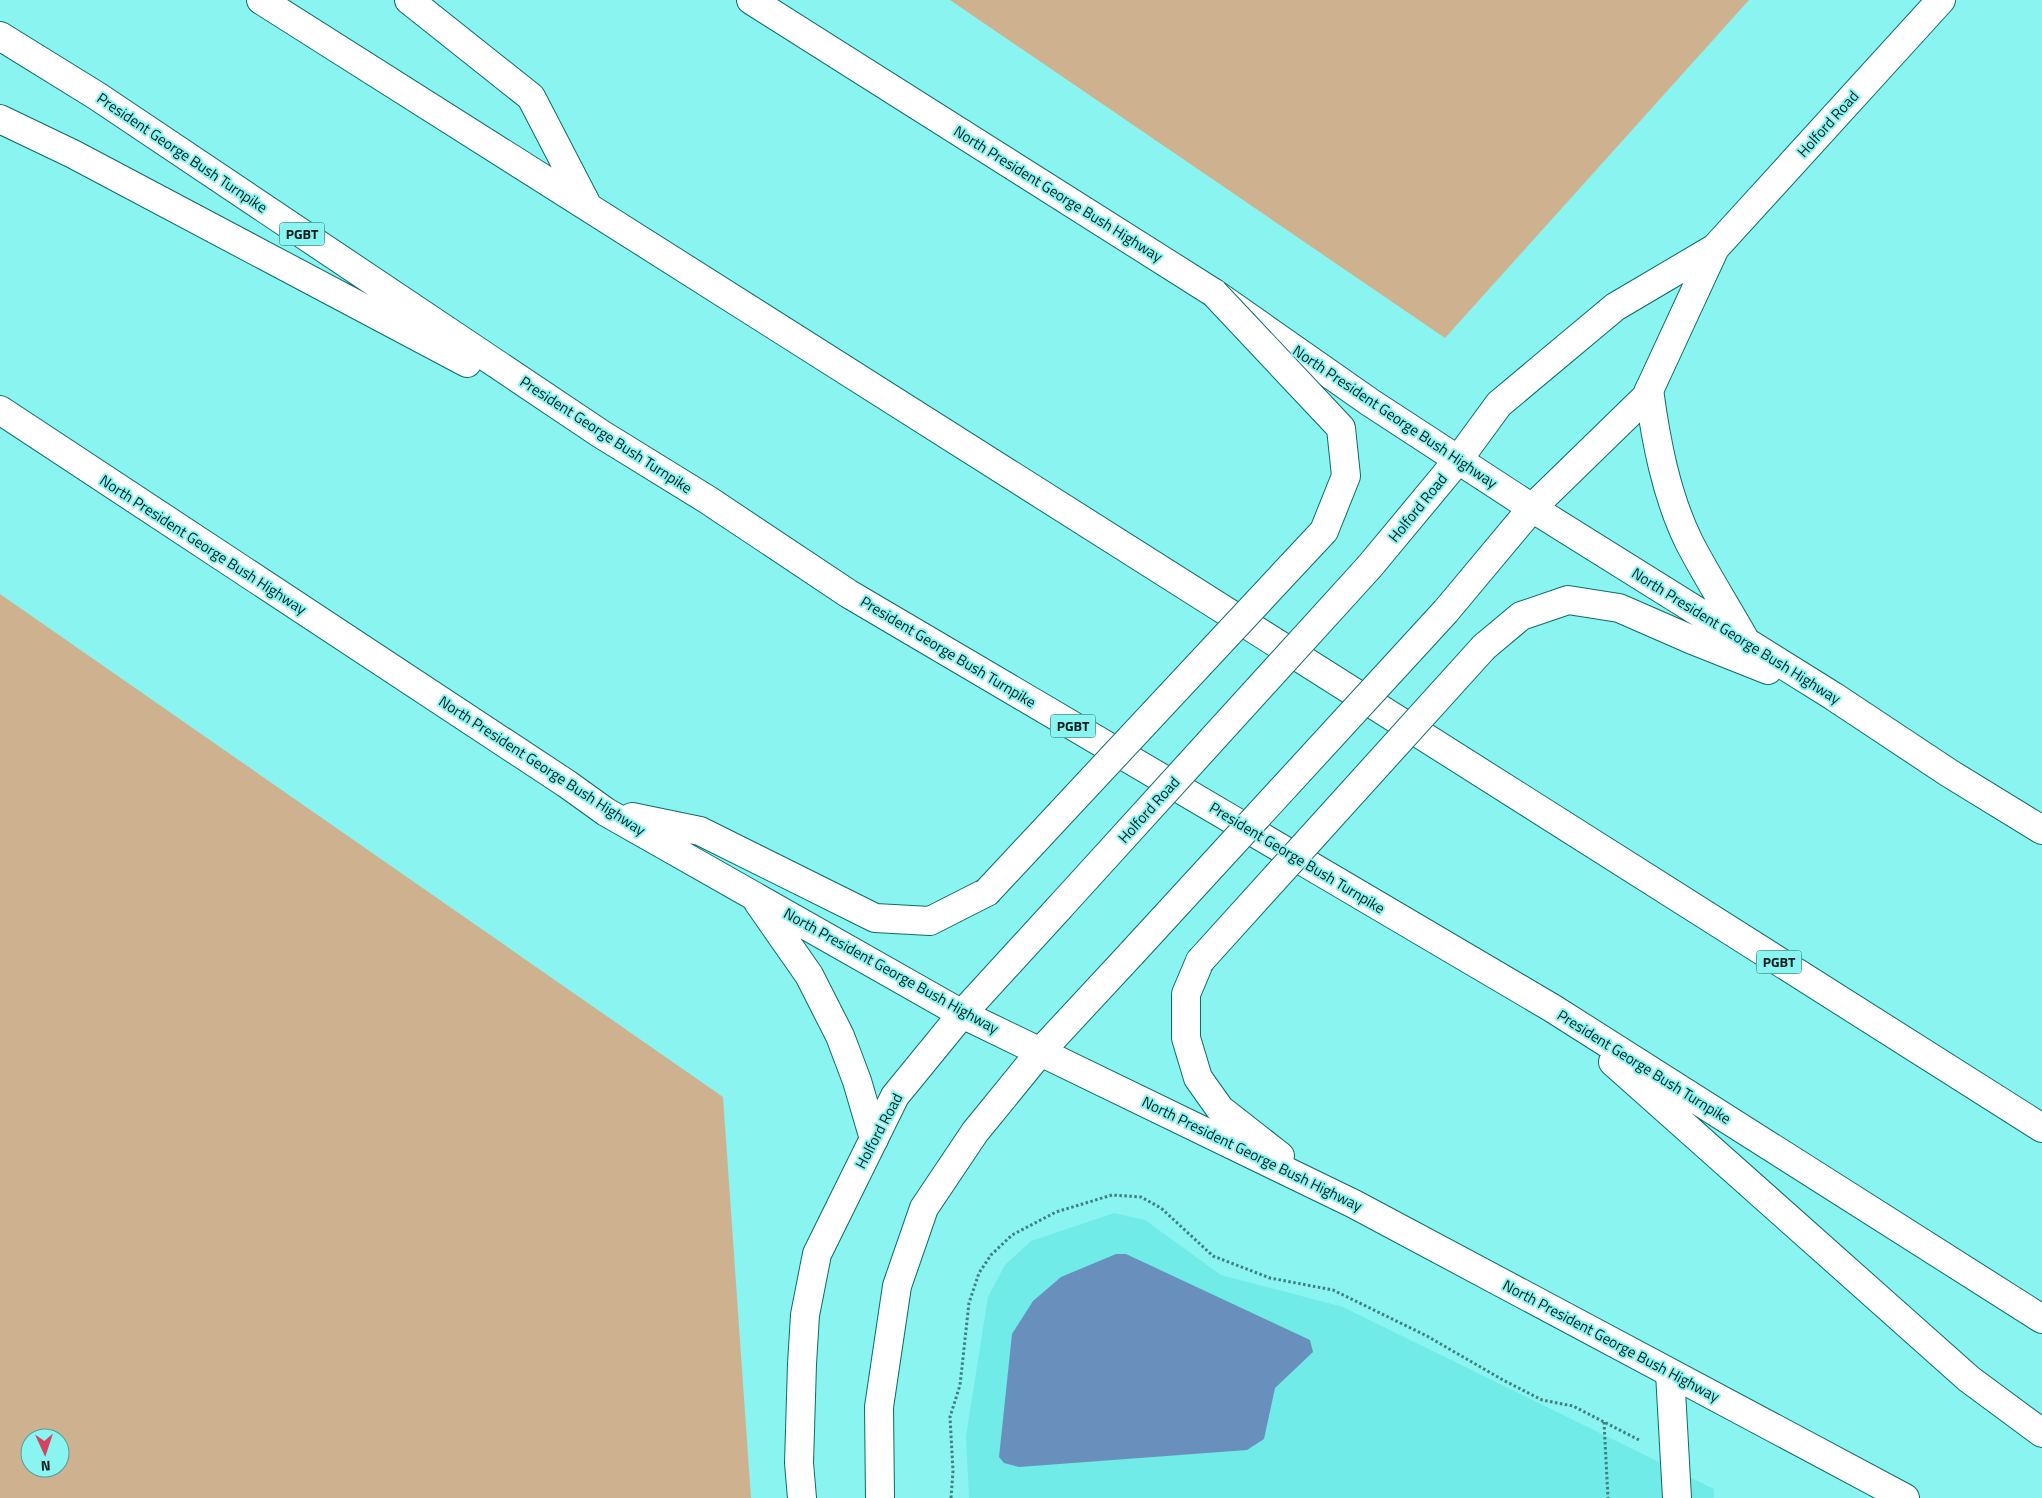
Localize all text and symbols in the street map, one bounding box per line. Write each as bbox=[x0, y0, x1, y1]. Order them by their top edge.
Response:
street label: Holford Road bbox=[1791, 85, 1864, 162]
street label: President George Bush Turnpike bbox=[92, 87, 272, 218]
street label: North President George Bush Highway bbox=[949, 120, 1167, 268]
road number: PGBT bbox=[280, 222, 324, 245]
street label: North President George Bush Highway bbox=[1288, 339, 1502, 494]
street label: President George Bush Turnpike bbox=[516, 370, 697, 499]
street label: Holford Road bbox=[1383, 468, 1453, 547]
street label: North President George Bush Highway bbox=[95, 469, 311, 620]
street label: North President George Bush Highway bbox=[1627, 562, 1845, 710]
street label: President George Bush Turnpike bbox=[856, 590, 1040, 713]
street label: North President George Bush Highway bbox=[434, 690, 650, 841]
road number: PGBT bbox=[1050, 714, 1096, 738]
street label: Holford Road bbox=[1112, 771, 1185, 848]
street label: President George Bush Turnpike bbox=[1205, 796, 1389, 919]
street label: North President George Bush Highway bbox=[780, 902, 1003, 1039]
road number: PGBT bbox=[1756, 950, 1802, 974]
street label: President George Bush Turnpike bbox=[1553, 1003, 1736, 1130]
street label: Holford Road bbox=[849, 1089, 908, 1173]
street label: North President George Bush Highway bbox=[1138, 1090, 1366, 1217]
street label: North President George Bush Highway bbox=[1499, 1273, 1724, 1408]
north arrow bbox=[20, 1428, 70, 1478]
text: N bbox=[40, 1456, 51, 1477]

